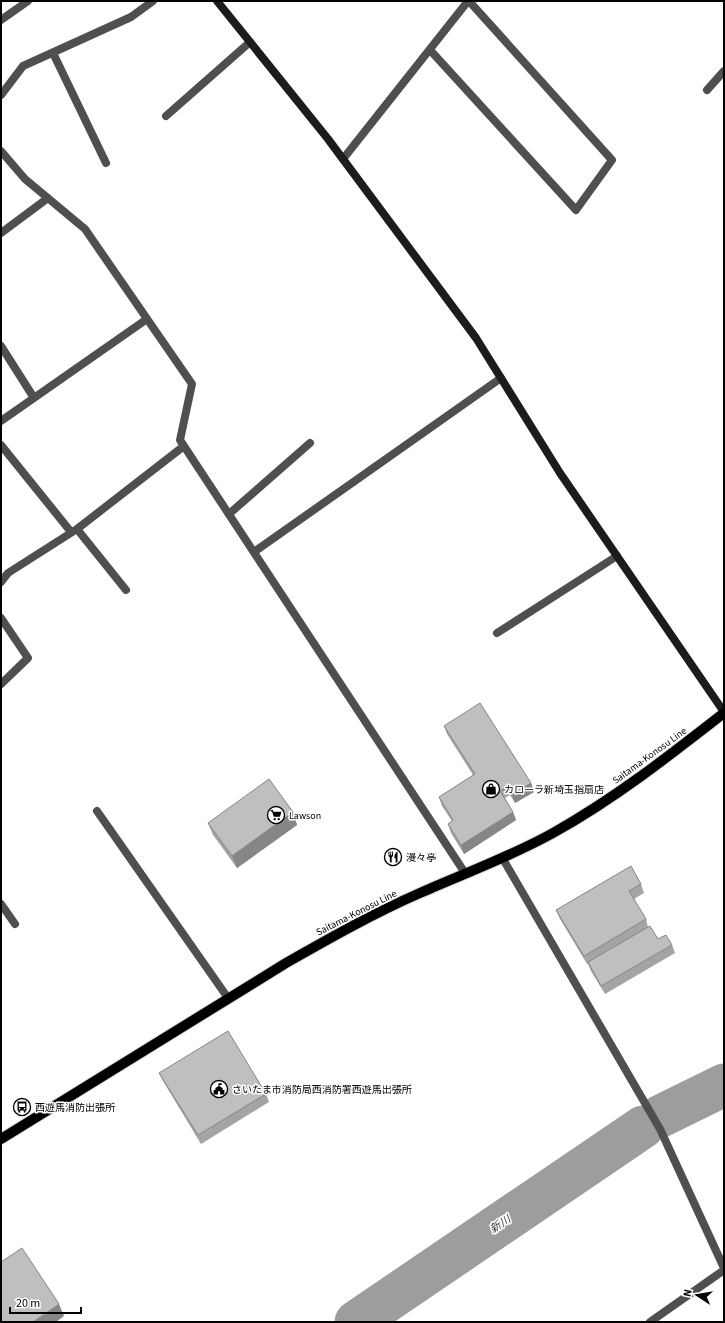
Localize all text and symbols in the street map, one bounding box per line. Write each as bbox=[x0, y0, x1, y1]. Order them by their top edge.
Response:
street label: Saitama-Konosu Line bbox=[610, 724, 690, 788]
shop icon: カローラ新埼玉指扇店 bbox=[481, 779, 501, 799]
place label: カローラ新埼玉指扇店 bbox=[504, 783, 604, 797]
supermarket icon: Lawson bbox=[266, 805, 286, 825]
place label: Lawson bbox=[289, 809, 321, 823]
restaurant icon: 漫々亭 bbox=[383, 847, 403, 867]
place label: 漫々亭 bbox=[406, 851, 436, 865]
street label: Saitama-Konosu Line bbox=[314, 886, 399, 939]
public building icon: さいたま市消防局西消防署西遊馬出張所 bbox=[209, 1079, 229, 1099]
place label: さいたま市消防局西消防署西遊馬出張所 bbox=[232, 1083, 412, 1097]
bus stop icon: 西遊馬消防出張所 bbox=[12, 1097, 32, 1117]
place label: 西遊馬消防出張所 bbox=[35, 1101, 115, 1115]
water label: 新川 bbox=[487, 1211, 514, 1237]
north arrow bbox=[677, 1275, 717, 1315]
text: N bbox=[680, 1288, 696, 1298]
scale bar bbox=[10, 1289, 81, 1315]
text: 20 m bbox=[16, 1295, 40, 1312]

